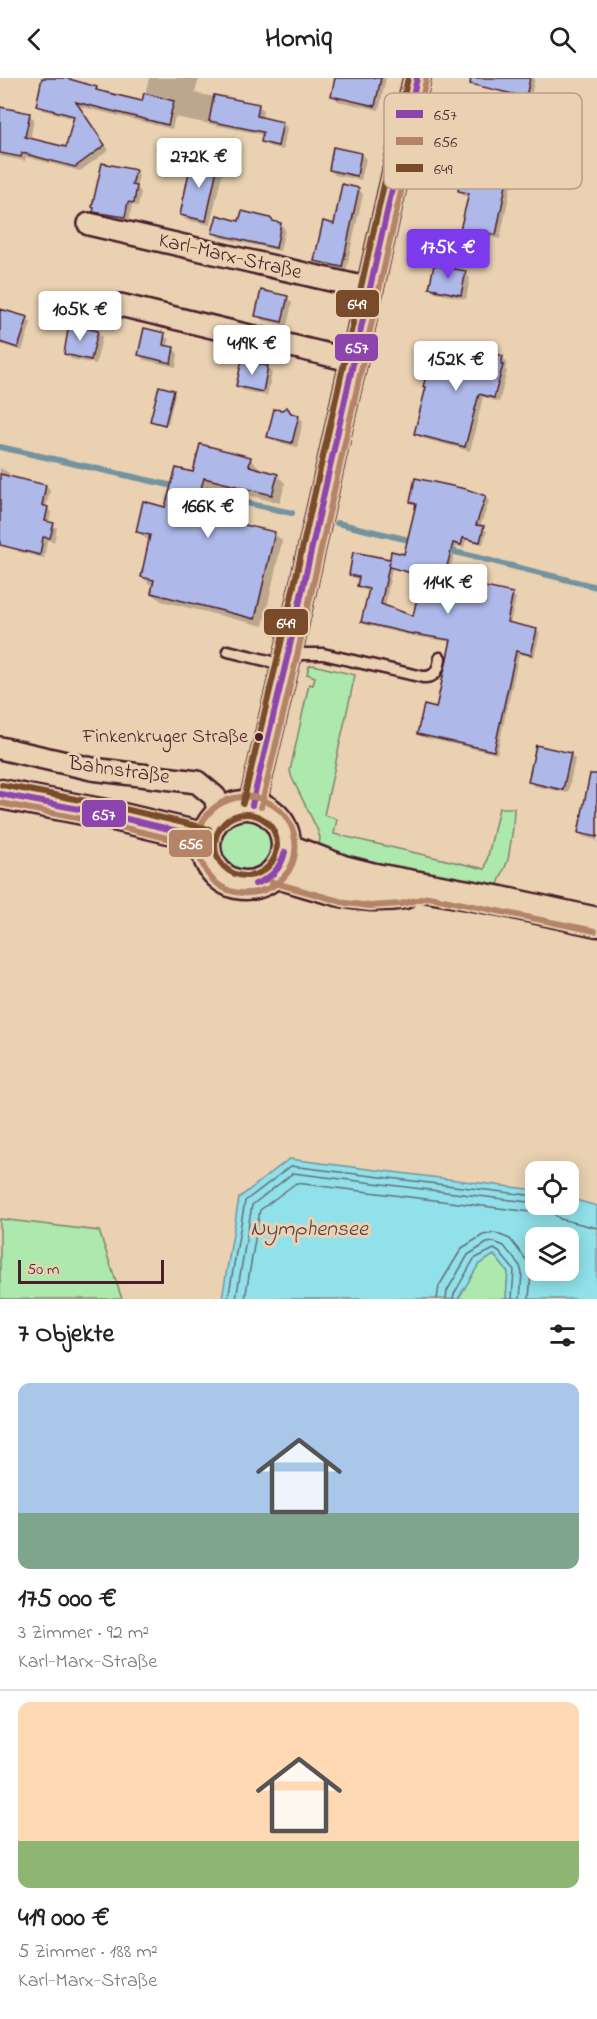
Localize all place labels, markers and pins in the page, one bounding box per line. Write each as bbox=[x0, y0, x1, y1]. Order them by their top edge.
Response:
pin: 272K € bbox=[150, 138, 248, 189]
pin: 175K € bbox=[399, 229, 497, 280]
pin: 105K € bbox=[31, 291, 129, 342]
pin: 419K € bbox=[203, 325, 301, 376]
pin: 152K € bbox=[407, 341, 505, 392]
pin: 166K € bbox=[159, 488, 257, 539]
pin: 114K € bbox=[399, 564, 497, 615]
place label: Finkenkruger Straße bbox=[82, 723, 248, 753]
marker: Finkenkruger Straße bbox=[253, 731, 265, 743]

